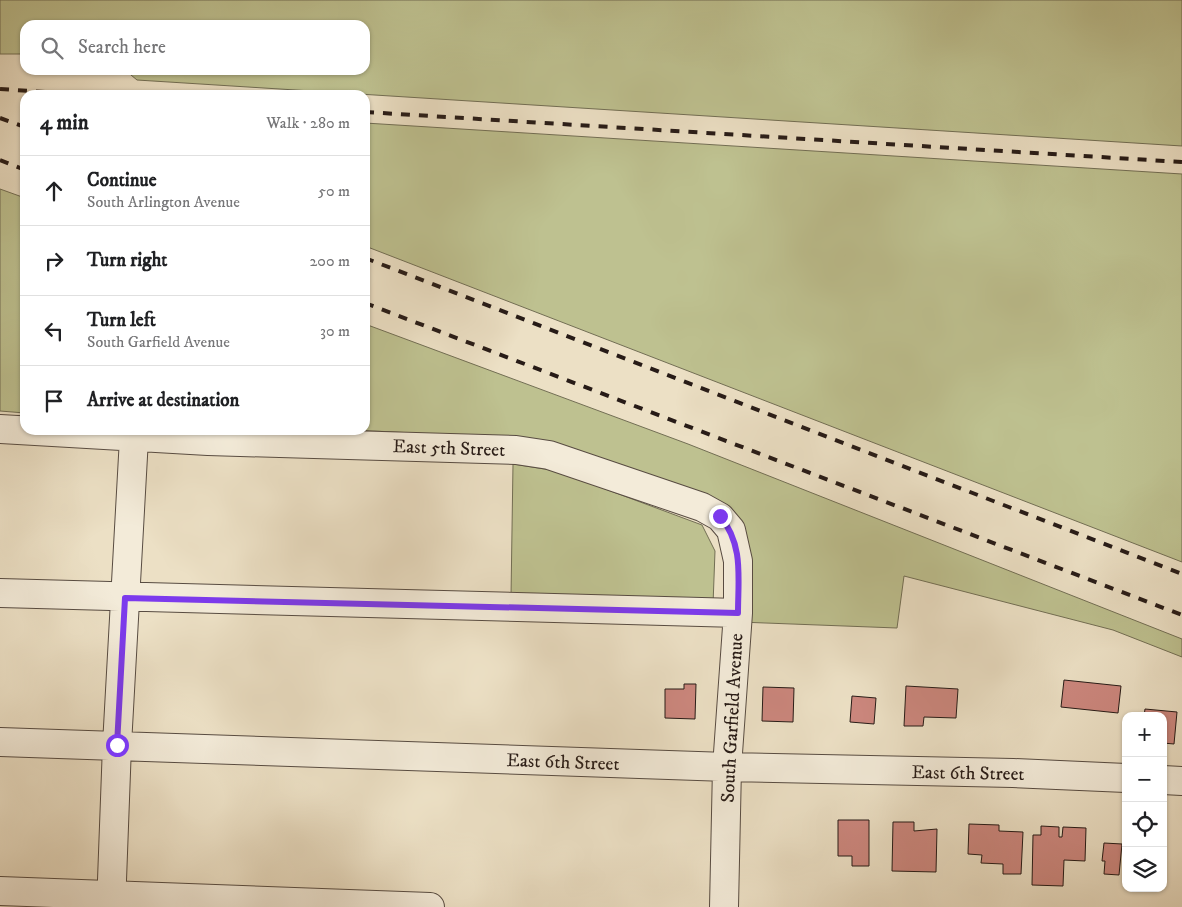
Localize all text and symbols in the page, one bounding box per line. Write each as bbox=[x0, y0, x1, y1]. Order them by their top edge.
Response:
search box bbox=[20, 20, 370, 75]
icon: search bbox=[38, 34, 66, 62]
text: Search here bbox=[78, 36, 166, 59]
text: 4 min bbox=[40, 110, 89, 136]
text: Walk · 280 m bbox=[266, 113, 350, 133]
text: Continue bbox=[87, 169, 157, 192]
icon: ahead bbox=[40, 177, 68, 205]
text: 50 m bbox=[318, 181, 350, 201]
text: South Arlington Avenue bbox=[87, 192, 240, 212]
icon: right bbox=[40, 247, 68, 275]
text: Turn right bbox=[87, 249, 167, 272]
text: 200 m bbox=[309, 251, 350, 271]
text: Turn left bbox=[87, 309, 156, 332]
icon: left bbox=[40, 317, 68, 345]
text: 30 m bbox=[320, 321, 350, 341]
text: South Garfield Avenue bbox=[87, 332, 230, 352]
icon: arrive bbox=[40, 387, 68, 415]
text: Arrive at destination bbox=[87, 389, 239, 412]
street label: East 5th Street bbox=[392, 435, 506, 462]
route end bbox=[709, 505, 732, 528]
street label: South Garfield Avenue bbox=[717, 633, 748, 803]
map controls bbox=[1122, 712, 1167, 892]
button: + bbox=[1122, 712, 1167, 757]
route start bbox=[106, 734, 129, 757]
street label: East 6th Street bbox=[506, 749, 620, 776]
button: − bbox=[1122, 757, 1167, 802]
street label: East 6th Street bbox=[911, 761, 1025, 786]
button: locate bbox=[1122, 802, 1167, 847]
button: layers bbox=[1122, 847, 1167, 892]

